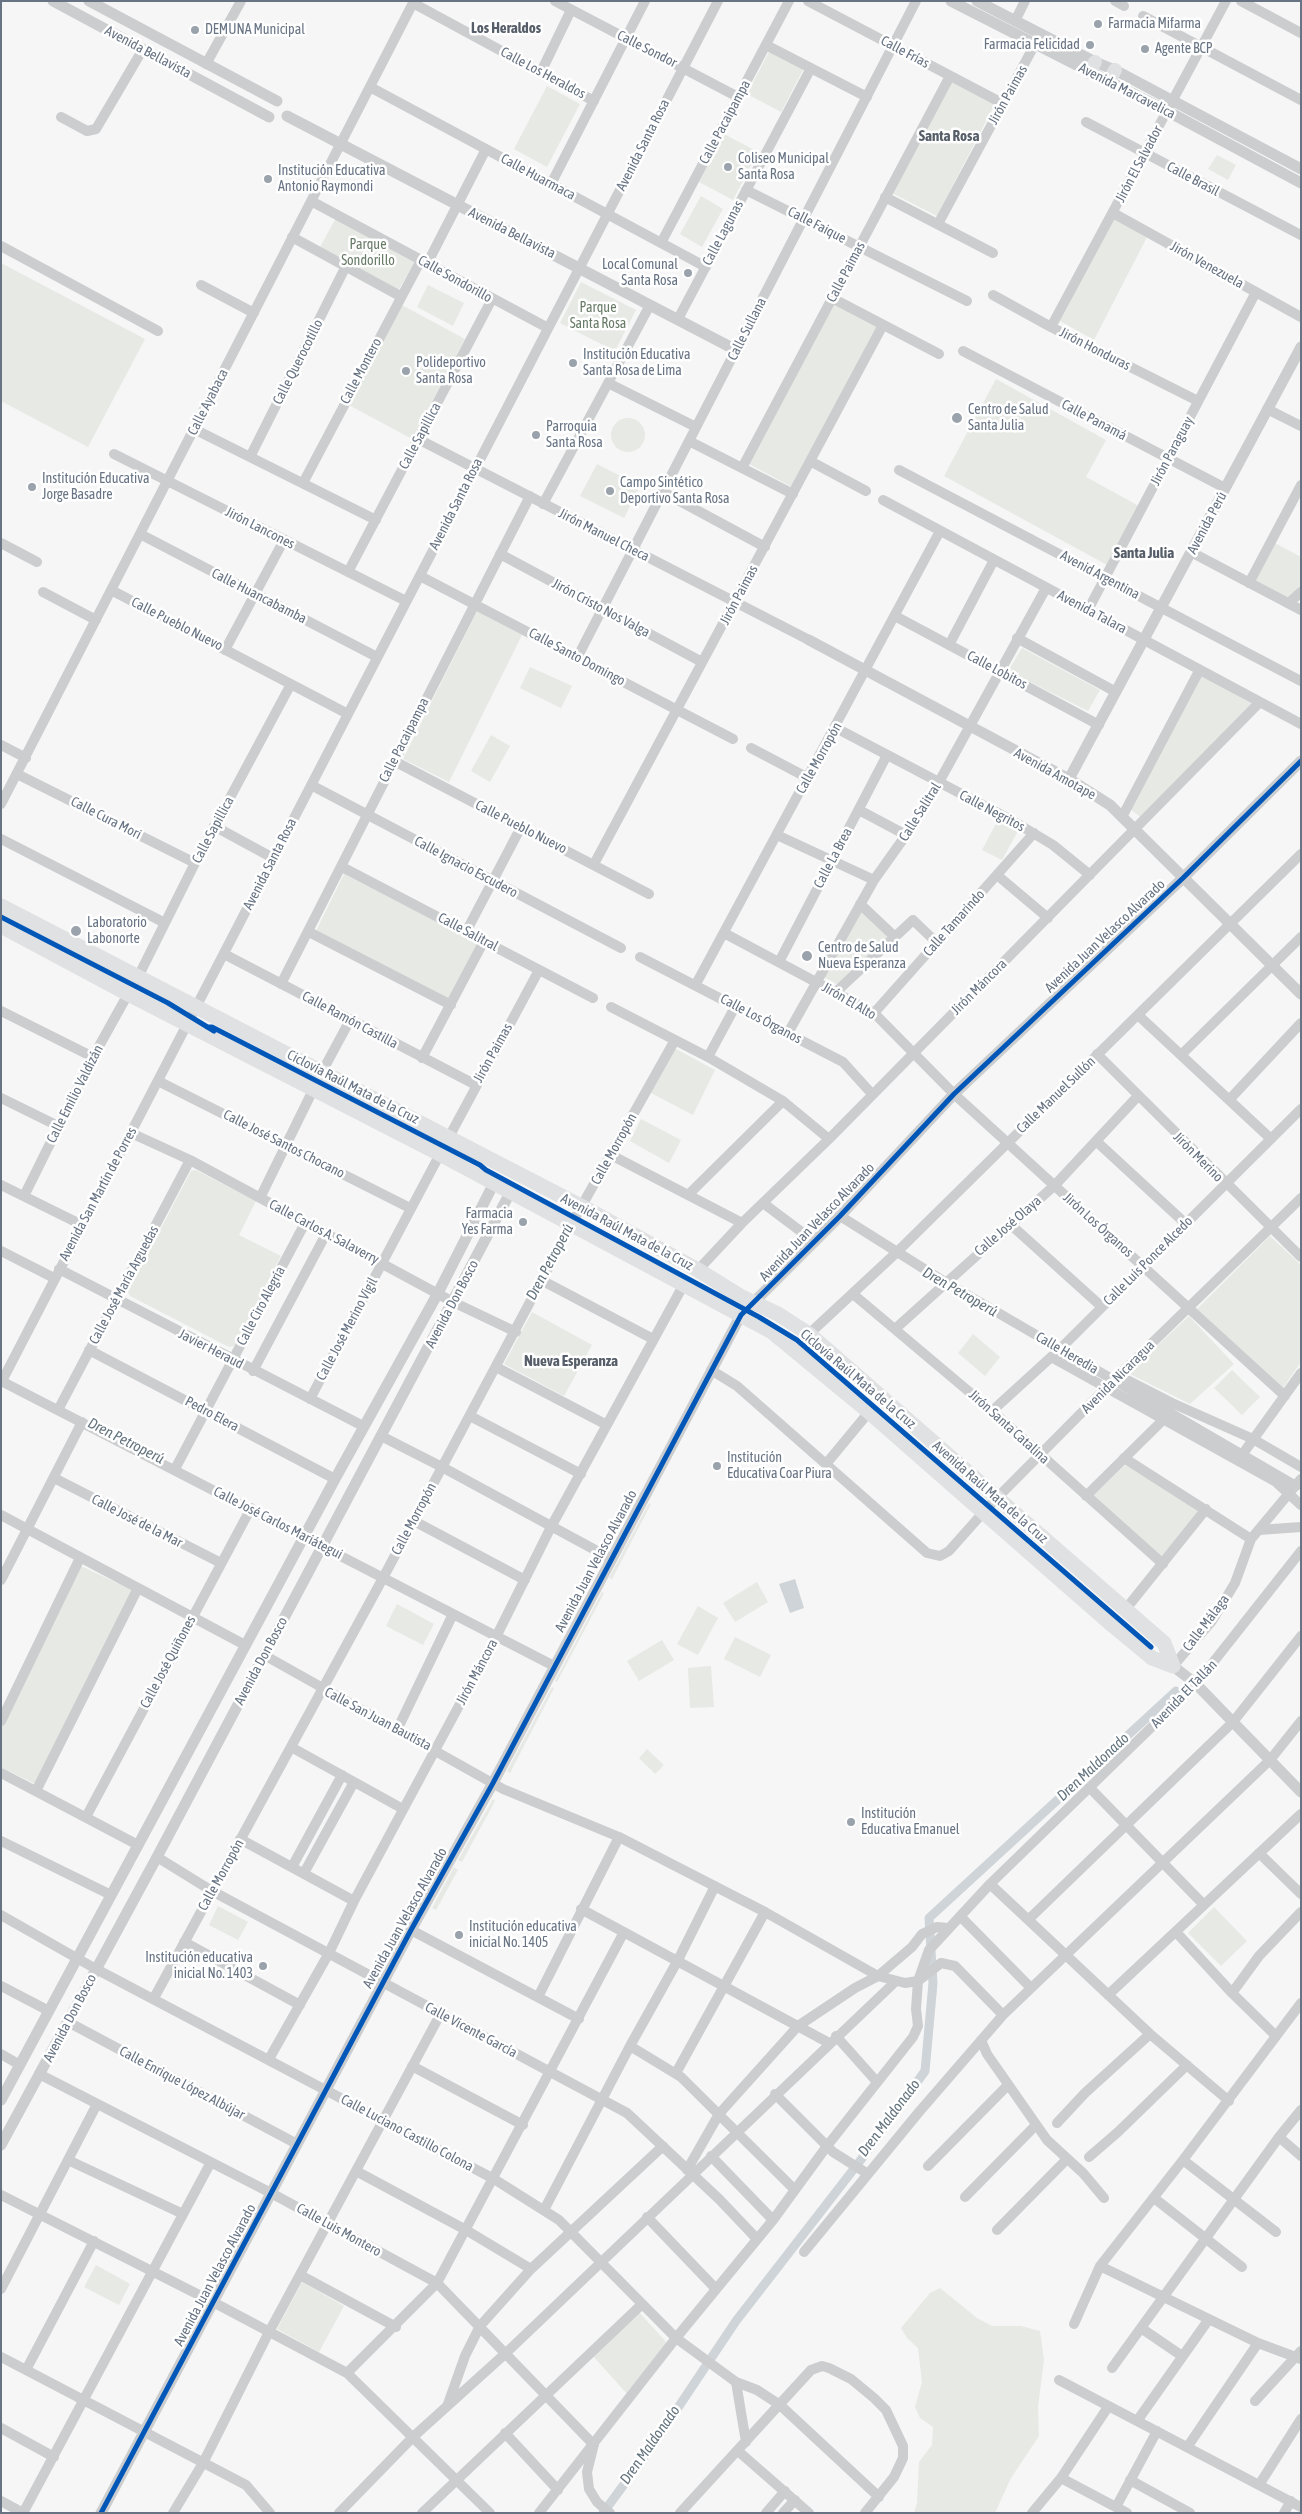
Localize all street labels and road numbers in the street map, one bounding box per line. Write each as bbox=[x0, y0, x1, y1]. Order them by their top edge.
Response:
street label: Avenida Bellavista bbox=[102, 22, 194, 82]
street label: Calle Sondor bbox=[614, 27, 680, 71]
street label: Calle Frías bbox=[878, 32, 932, 72]
street label: Calle Los Heraldos bbox=[498, 44, 588, 102]
street label: Avenida Marcavelica bbox=[1076, 59, 1178, 123]
street label: Jirón Paimas bbox=[985, 63, 1031, 127]
street label: Calle Pacaipampa bbox=[696, 77, 754, 167]
street label: Avenida Santa Rosa bbox=[613, 96, 673, 194]
street label: Jirón El Salvador bbox=[1112, 123, 1166, 205]
street label: Calle Huarmaca bbox=[498, 150, 578, 204]
street label: Calle Brasil bbox=[1164, 158, 1222, 200]
street label: Calle Lagunas bbox=[699, 198, 747, 268]
street label: Calle Faique bbox=[785, 203, 849, 247]
street label: Avenida Bellavista bbox=[466, 204, 558, 262]
street label: Jirón Venezuela bbox=[1167, 238, 1247, 292]
street label: Calle Paimas bbox=[823, 239, 869, 305]
street label: Calle Sondorillo bbox=[415, 252, 495, 306]
street label: Calle Sullana bbox=[724, 295, 770, 363]
street label: Calle Querocotillo bbox=[269, 317, 327, 407]
street label: Jirón Honduras bbox=[1057, 324, 1133, 374]
street label: Calle Montero bbox=[337, 335, 385, 407]
street label: Calle Ayabaca bbox=[184, 366, 232, 438]
street label: Calle Panamá bbox=[1059, 396, 1129, 444]
street label: Calle Sapillica bbox=[395, 400, 445, 472]
street label: Jirón Paraguay bbox=[1147, 414, 1197, 488]
street label: Avenida Santa Rosa bbox=[426, 455, 486, 553]
street label: Avenida Perú bbox=[1184, 489, 1230, 557]
street label: Jirón Lancones bbox=[222, 503, 298, 553]
street label: Jirón Manuel Checa bbox=[556, 505, 652, 565]
street label: Avenid Argentina bbox=[1057, 547, 1143, 603]
street label: Jirón Paimas bbox=[716, 562, 762, 628]
street label: Calle Huancabamba bbox=[209, 565, 309, 627]
street label: Jirón Cristo Nos Valga bbox=[549, 575, 653, 641]
street label: Avenida Talara bbox=[1054, 587, 1130, 637]
street label: Calle Pueblo Nuevo bbox=[128, 594, 226, 654]
street label: Calle Santo Domingo bbox=[526, 625, 628, 689]
street label: Calle Lobitos bbox=[964, 647, 1030, 693]
street label: Calle Pacaipampa bbox=[375, 695, 433, 785]
street label: Calle Morropón bbox=[792, 719, 846, 797]
street label: Avenida Amotape bbox=[1011, 745, 1099, 803]
street label: Calle Salitral bbox=[895, 780, 945, 844]
street label: Calle Negritos bbox=[956, 787, 1028, 835]
street label: Calle Cura Mori bbox=[68, 793, 144, 843]
street label: Calle Sapillica bbox=[188, 794, 238, 866]
street label: Calle Pueblo Nuevo bbox=[472, 797, 570, 857]
street label: Avenida Santa Rosa bbox=[240, 815, 300, 913]
street label: Calle La Brea bbox=[810, 825, 856, 891]
street label: Calle Ignacio Escudero bbox=[411, 833, 521, 901]
street label: Avenida Juan Velasco Alvarado bbox=[1041, 876, 1169, 996]
street label: Calle Tamarindo bbox=[920, 886, 988, 960]
street label: Calle Salitral bbox=[435, 909, 501, 955]
street label: Jirón Máncora bbox=[948, 956, 1010, 1018]
street label: Jirón El Alto bbox=[819, 979, 879, 1023]
street label: Calle Ramón Castilla bbox=[299, 988, 401, 1052]
street label: Calle Los Órganos bbox=[717, 991, 805, 1047]
street label: Jirón Paimas bbox=[470, 1021, 516, 1085]
street label: Calle Emilio Valdizán bbox=[43, 1042, 107, 1146]
street label: Ciclovía Raúl Mata de la Cruz bbox=[284, 1046, 422, 1128]
street label: Calle Manuel Sullón bbox=[1013, 1053, 1099, 1137]
street label: Calle José Santos Chocano bbox=[221, 1106, 347, 1182]
street label: Calle Morropón bbox=[587, 1110, 641, 1188]
street label: Avenida San Martín de Porres bbox=[56, 1124, 140, 1264]
street label: Jirón Merino bbox=[1170, 1129, 1226, 1185]
street label: Avenida Juan Velasco Alvarado bbox=[756, 1159, 878, 1285]
street label: Jirón Los Órganos bbox=[1060, 1189, 1136, 1261]
street label: Avenida Raúl Mata de la Cruz bbox=[558, 1190, 696, 1274]
street label: Calle José Olaya bbox=[971, 1192, 1045, 1260]
street label: Calle Carlos A. Salaverry bbox=[266, 1196, 382, 1268]
street label: Calle Luis Ponce Alcedo bbox=[1100, 1213, 1196, 1309]
street label: Calle José María Arguedas bbox=[86, 1223, 162, 1347]
street label: Avenida Don Bosco bbox=[422, 1257, 482, 1351]
street label: Calle Ciro Alegría bbox=[233, 1264, 289, 1348]
street label: Calle José Merino Vigil bbox=[313, 1275, 381, 1383]
street label: Javier Heraud bbox=[176, 1325, 246, 1373]
street label: Ciclovía Raúl Mata de la Cruz bbox=[797, 1326, 919, 1432]
street label: Calle Heredia bbox=[1033, 1328, 1101, 1378]
street label: Avenida Nicaragua bbox=[1078, 1337, 1158, 1417]
street label: Jirón Santa Catalina bbox=[965, 1387, 1053, 1467]
street label: Pedro Elera bbox=[182, 1393, 242, 1435]
street label: Avenida Raúl Mata de la Cruz bbox=[929, 1437, 1051, 1547]
street label: Calle Morropón bbox=[388, 1480, 440, 1558]
street label: Calle José Carlos Mariátegui bbox=[211, 1483, 345, 1563]
street label: Avenida Juan Velasco Alvarado bbox=[551, 1487, 641, 1635]
street label: Calle José de la Mar bbox=[89, 1491, 185, 1551]
street label: Calle Málaga bbox=[1179, 1591, 1233, 1655]
street label: Calle José Quiñones bbox=[137, 1613, 199, 1711]
street label: Avenida Don Bosco bbox=[231, 1614, 291, 1708]
street label: Jirón Máncora bbox=[453, 1636, 501, 1708]
street label: Avenida El Tallán bbox=[1147, 1657, 1221, 1731]
street label: Calle San Juan Bautista bbox=[322, 1684, 434, 1754]
street label: Calle Morropón bbox=[194, 1836, 248, 1914]
street label: Avenida Juan Velasco Alvarado bbox=[359, 1845, 451, 1991]
street label: Avenida Don Bosco bbox=[40, 1971, 100, 2065]
street label: Calle Vicente García bbox=[422, 1999, 520, 2061]
street label: Calle Enrique López Albújar bbox=[116, 2043, 248, 2123]
street label: Calle Luciano Castillo Colona bbox=[338, 2091, 476, 2175]
street label: Calle Luis Montero bbox=[294, 2200, 384, 2260]
street label: Avenida Juan Velasco Alvarado bbox=[170, 2201, 260, 2349]

